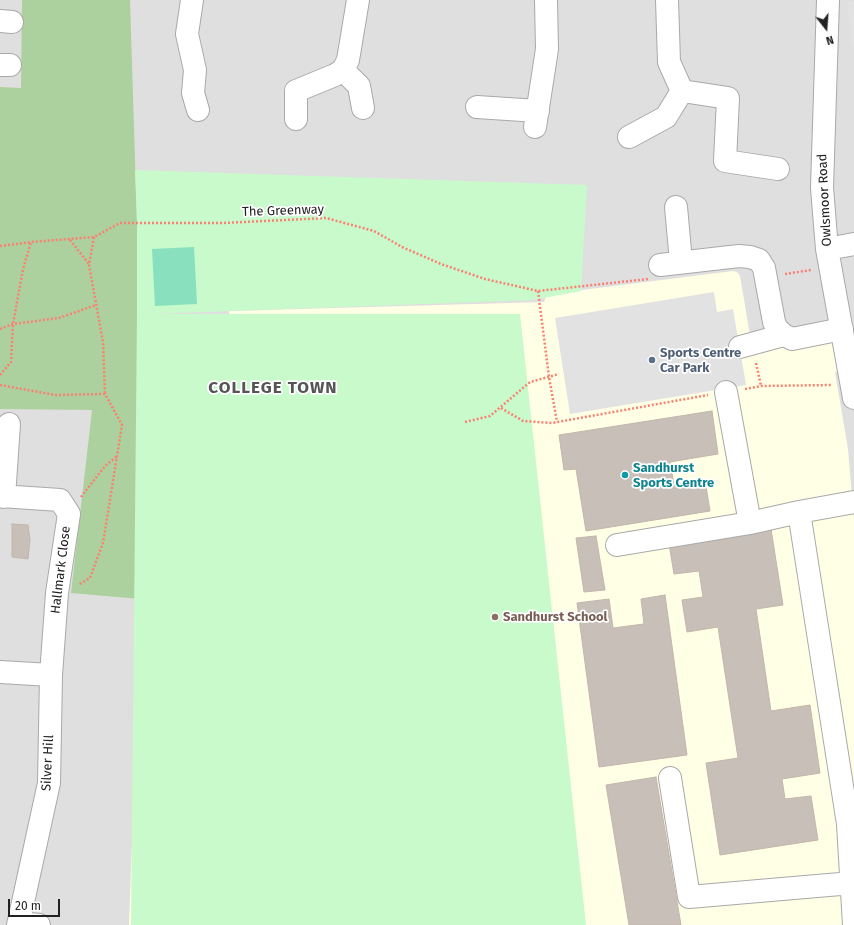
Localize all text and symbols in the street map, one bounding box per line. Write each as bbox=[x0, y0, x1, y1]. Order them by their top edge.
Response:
north arrow bbox=[806, 8, 846, 48]
text: N bbox=[824, 33, 835, 47]
street label: Owlsmoor Road bbox=[815, 153, 835, 247]
street label: The Greenway bbox=[242, 202, 324, 220]
place label: Sports Centre Car Park bbox=[660, 345, 741, 376]
marker: Sports Centre Car Park bbox=[647, 355, 657, 365]
district label: COLLEGE TOWN bbox=[208, 378, 338, 398]
place label: Sandhurst Sports Centre bbox=[633, 460, 714, 491]
marker: Sandhurst Sports Centre bbox=[620, 470, 630, 480]
street label: Hallmark Close bbox=[48, 525, 74, 615]
place label: Sandhurst School bbox=[503, 609, 607, 625]
marker: Sandhurst School bbox=[490, 612, 500, 622]
street label: Silver Hill bbox=[39, 734, 57, 792]
scale bar bbox=[10, 891, 62, 917]
text: 20 m bbox=[15, 899, 41, 913]

